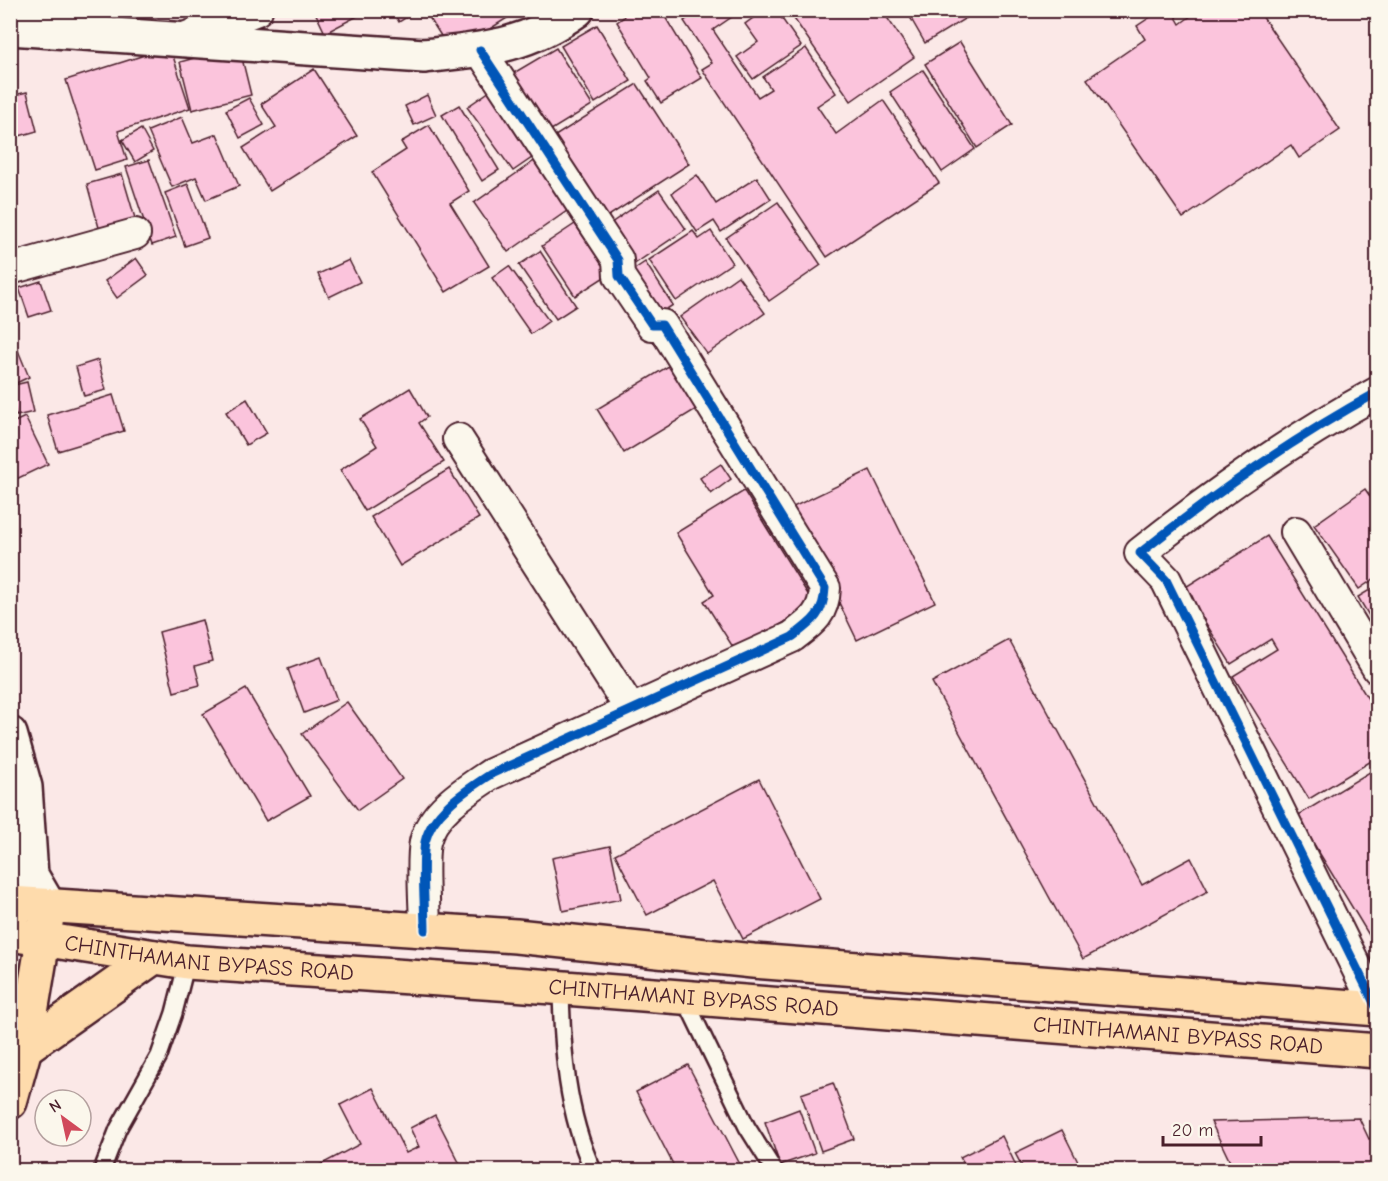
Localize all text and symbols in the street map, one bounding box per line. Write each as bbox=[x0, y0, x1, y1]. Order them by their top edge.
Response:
street label: CHINTHAMANI BYPASS ROAD bbox=[63, 930, 355, 986]
street label: CHINTHAMANI BYPASS ROAD bbox=[547, 974, 840, 1022]
street label: CHINTHAMANI BYPASS ROAD bbox=[1032, 1011, 1324, 1060]
north arrow bbox=[33, 1088, 93, 1148]
text: N bbox=[46, 1096, 65, 1117]
scale bar bbox=[1163, 1109, 1260, 1147]
text: 20 m bbox=[1172, 1120, 1213, 1141]

